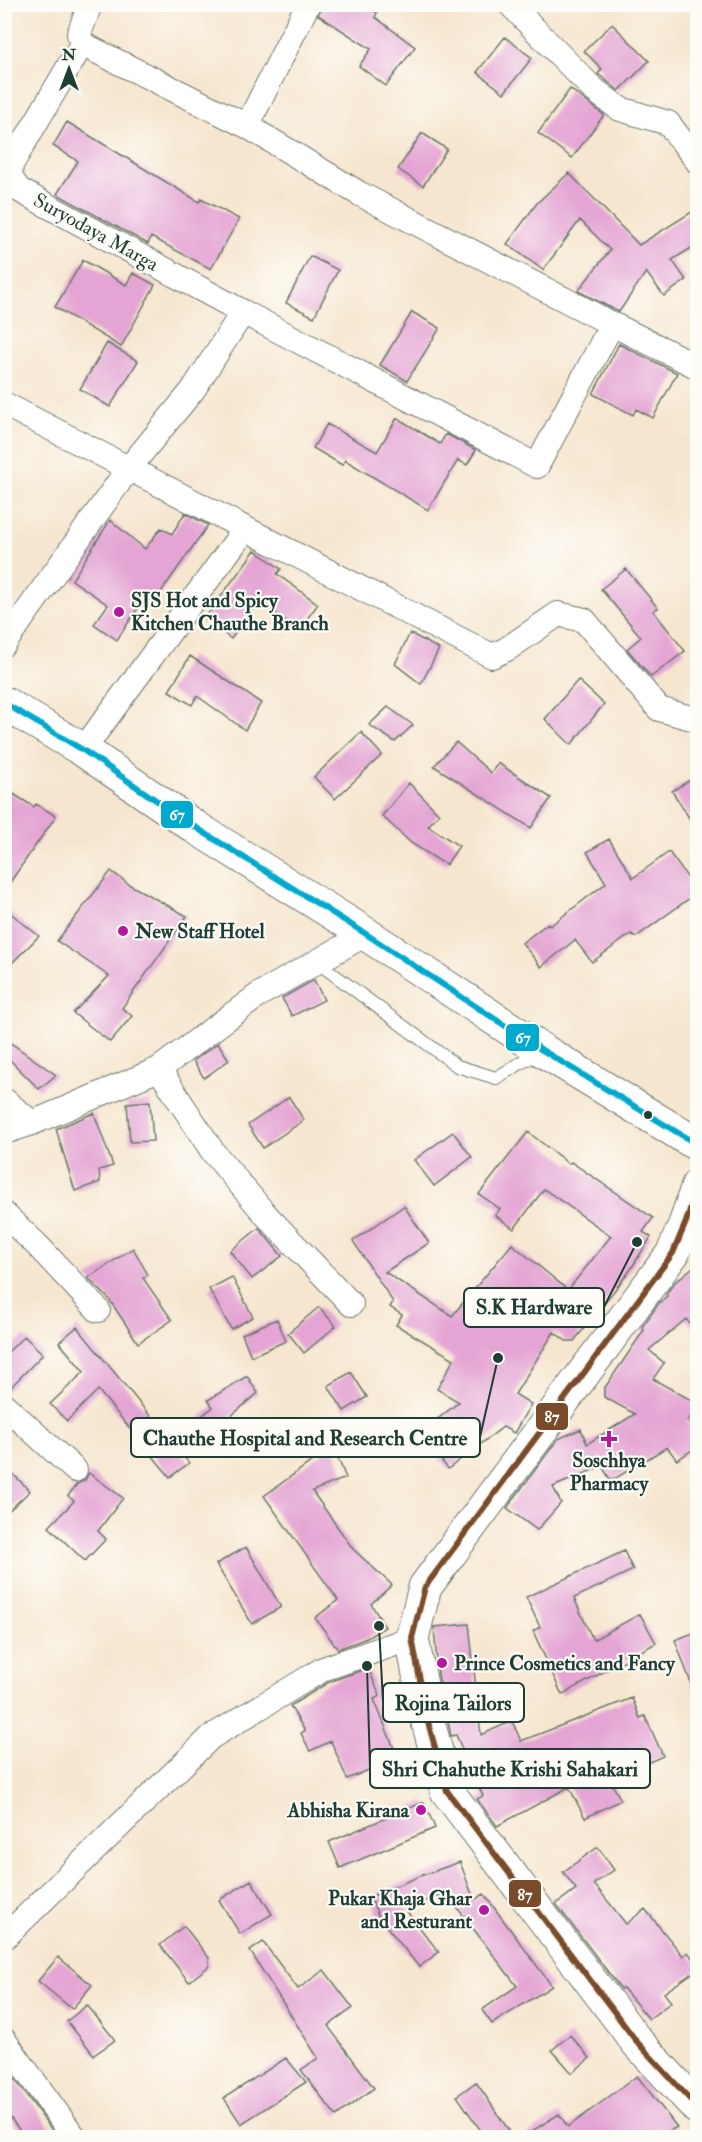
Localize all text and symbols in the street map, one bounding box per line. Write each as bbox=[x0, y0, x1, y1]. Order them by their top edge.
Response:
north arrow bbox=[39, 39, 99, 99]
text: N bbox=[61, 45, 77, 65]
street label: Suryodaya Marga bbox=[29, 187, 164, 277]
place label: SJS Hot and Spicy Kitchen Chauthe Branch bbox=[131, 588, 329, 636]
marker: SJS Hot and Spicy Kitchen Chauthe Branch bbox=[112, 605, 126, 619]
line badge: 67 bbox=[160, 800, 194, 829]
text: 67 bbox=[169, 805, 185, 825]
place label: New Staff Hotel bbox=[134, 919, 265, 944]
marker: New Staff Hotel bbox=[116, 924, 130, 938]
line badge: 67 bbox=[505, 1023, 540, 1052]
text: 67 bbox=[515, 1028, 531, 1048]
unlabelled marker bbox=[642, 1109, 654, 1121]
callout: S.K Hardware bbox=[464, 1288, 604, 1327]
text: S.K Hardware bbox=[476, 1294, 592, 1321]
line badge: 87 bbox=[535, 1402, 569, 1431]
text: 87 bbox=[545, 1407, 560, 1427]
callout: Chauthe Hospital and Research Centre bbox=[131, 1418, 480, 1457]
text: Chauthe Hospital and Research Centre bbox=[143, 1425, 468, 1452]
marker: Soschhya Pharmacy bbox=[602, 1432, 616, 1446]
place label: Soschhya Pharmacy bbox=[570, 1448, 649, 1497]
place label: Prince Cosmetics and Fancy bbox=[454, 1651, 676, 1677]
marker: Prince Cosmetics and Fancy bbox=[435, 1656, 449, 1670]
callout: Rojina Tailors bbox=[383, 1683, 524, 1722]
text: Rojina Tailors bbox=[394, 1690, 512, 1717]
callout: Shri Chahuthe Krishi Sahakari bbox=[370, 1749, 650, 1788]
text: Shri Chahuthe Krishi Sahakari bbox=[382, 1756, 639, 1783]
place label: Abhisha Kirana bbox=[287, 1798, 410, 1823]
marker: Abhisha Kirana bbox=[414, 1803, 428, 1817]
line badge: 87 bbox=[508, 1879, 542, 1908]
text: 87 bbox=[518, 1885, 533, 1905]
place label: Pukar Khaja Ghar and Resturant bbox=[328, 1886, 473, 1934]
marker: Pukar Khaja Ghar and Resturant bbox=[477, 1903, 491, 1917]

